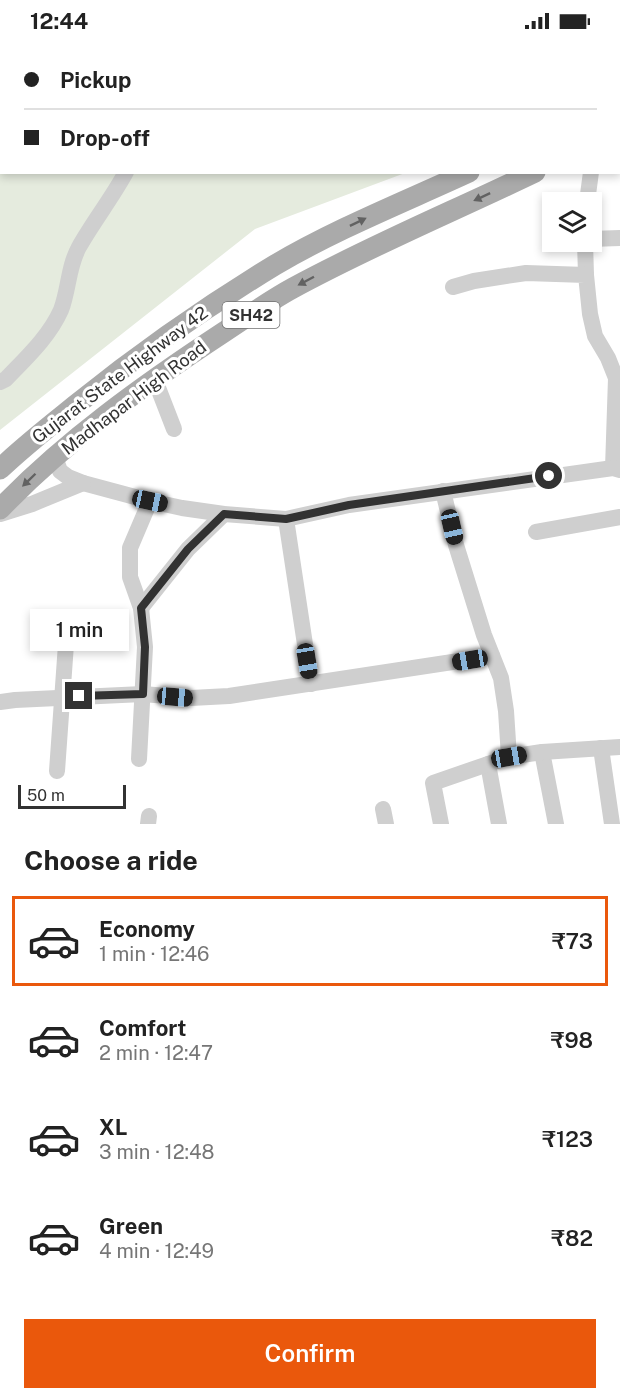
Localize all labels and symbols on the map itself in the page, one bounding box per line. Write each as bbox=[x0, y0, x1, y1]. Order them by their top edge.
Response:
one-way arrow bbox=[474, 193, 491, 202]
one-way arrow bbox=[350, 218, 367, 227]
one-way arrow bbox=[297, 276, 314, 286]
street label: Gujarat State Highway 42 bbox=[28, 302, 212, 447]
road number: SH42 bbox=[222, 302, 280, 328]
street label: Madhapar High Road bbox=[57, 336, 210, 459]
route start bbox=[535, 462, 562, 489]
one-way arrow bbox=[23, 473, 37, 487]
car bbox=[131, 488, 169, 514]
car bbox=[439, 507, 465, 547]
callout: 1 min bbox=[29, 609, 128, 651]
car bbox=[295, 642, 319, 680]
car bbox=[451, 648, 489, 672]
route end bbox=[65, 682, 92, 709]
car bbox=[156, 686, 194, 708]
car bbox=[490, 745, 528, 769]
scale bar bbox=[18, 782, 126, 810]

